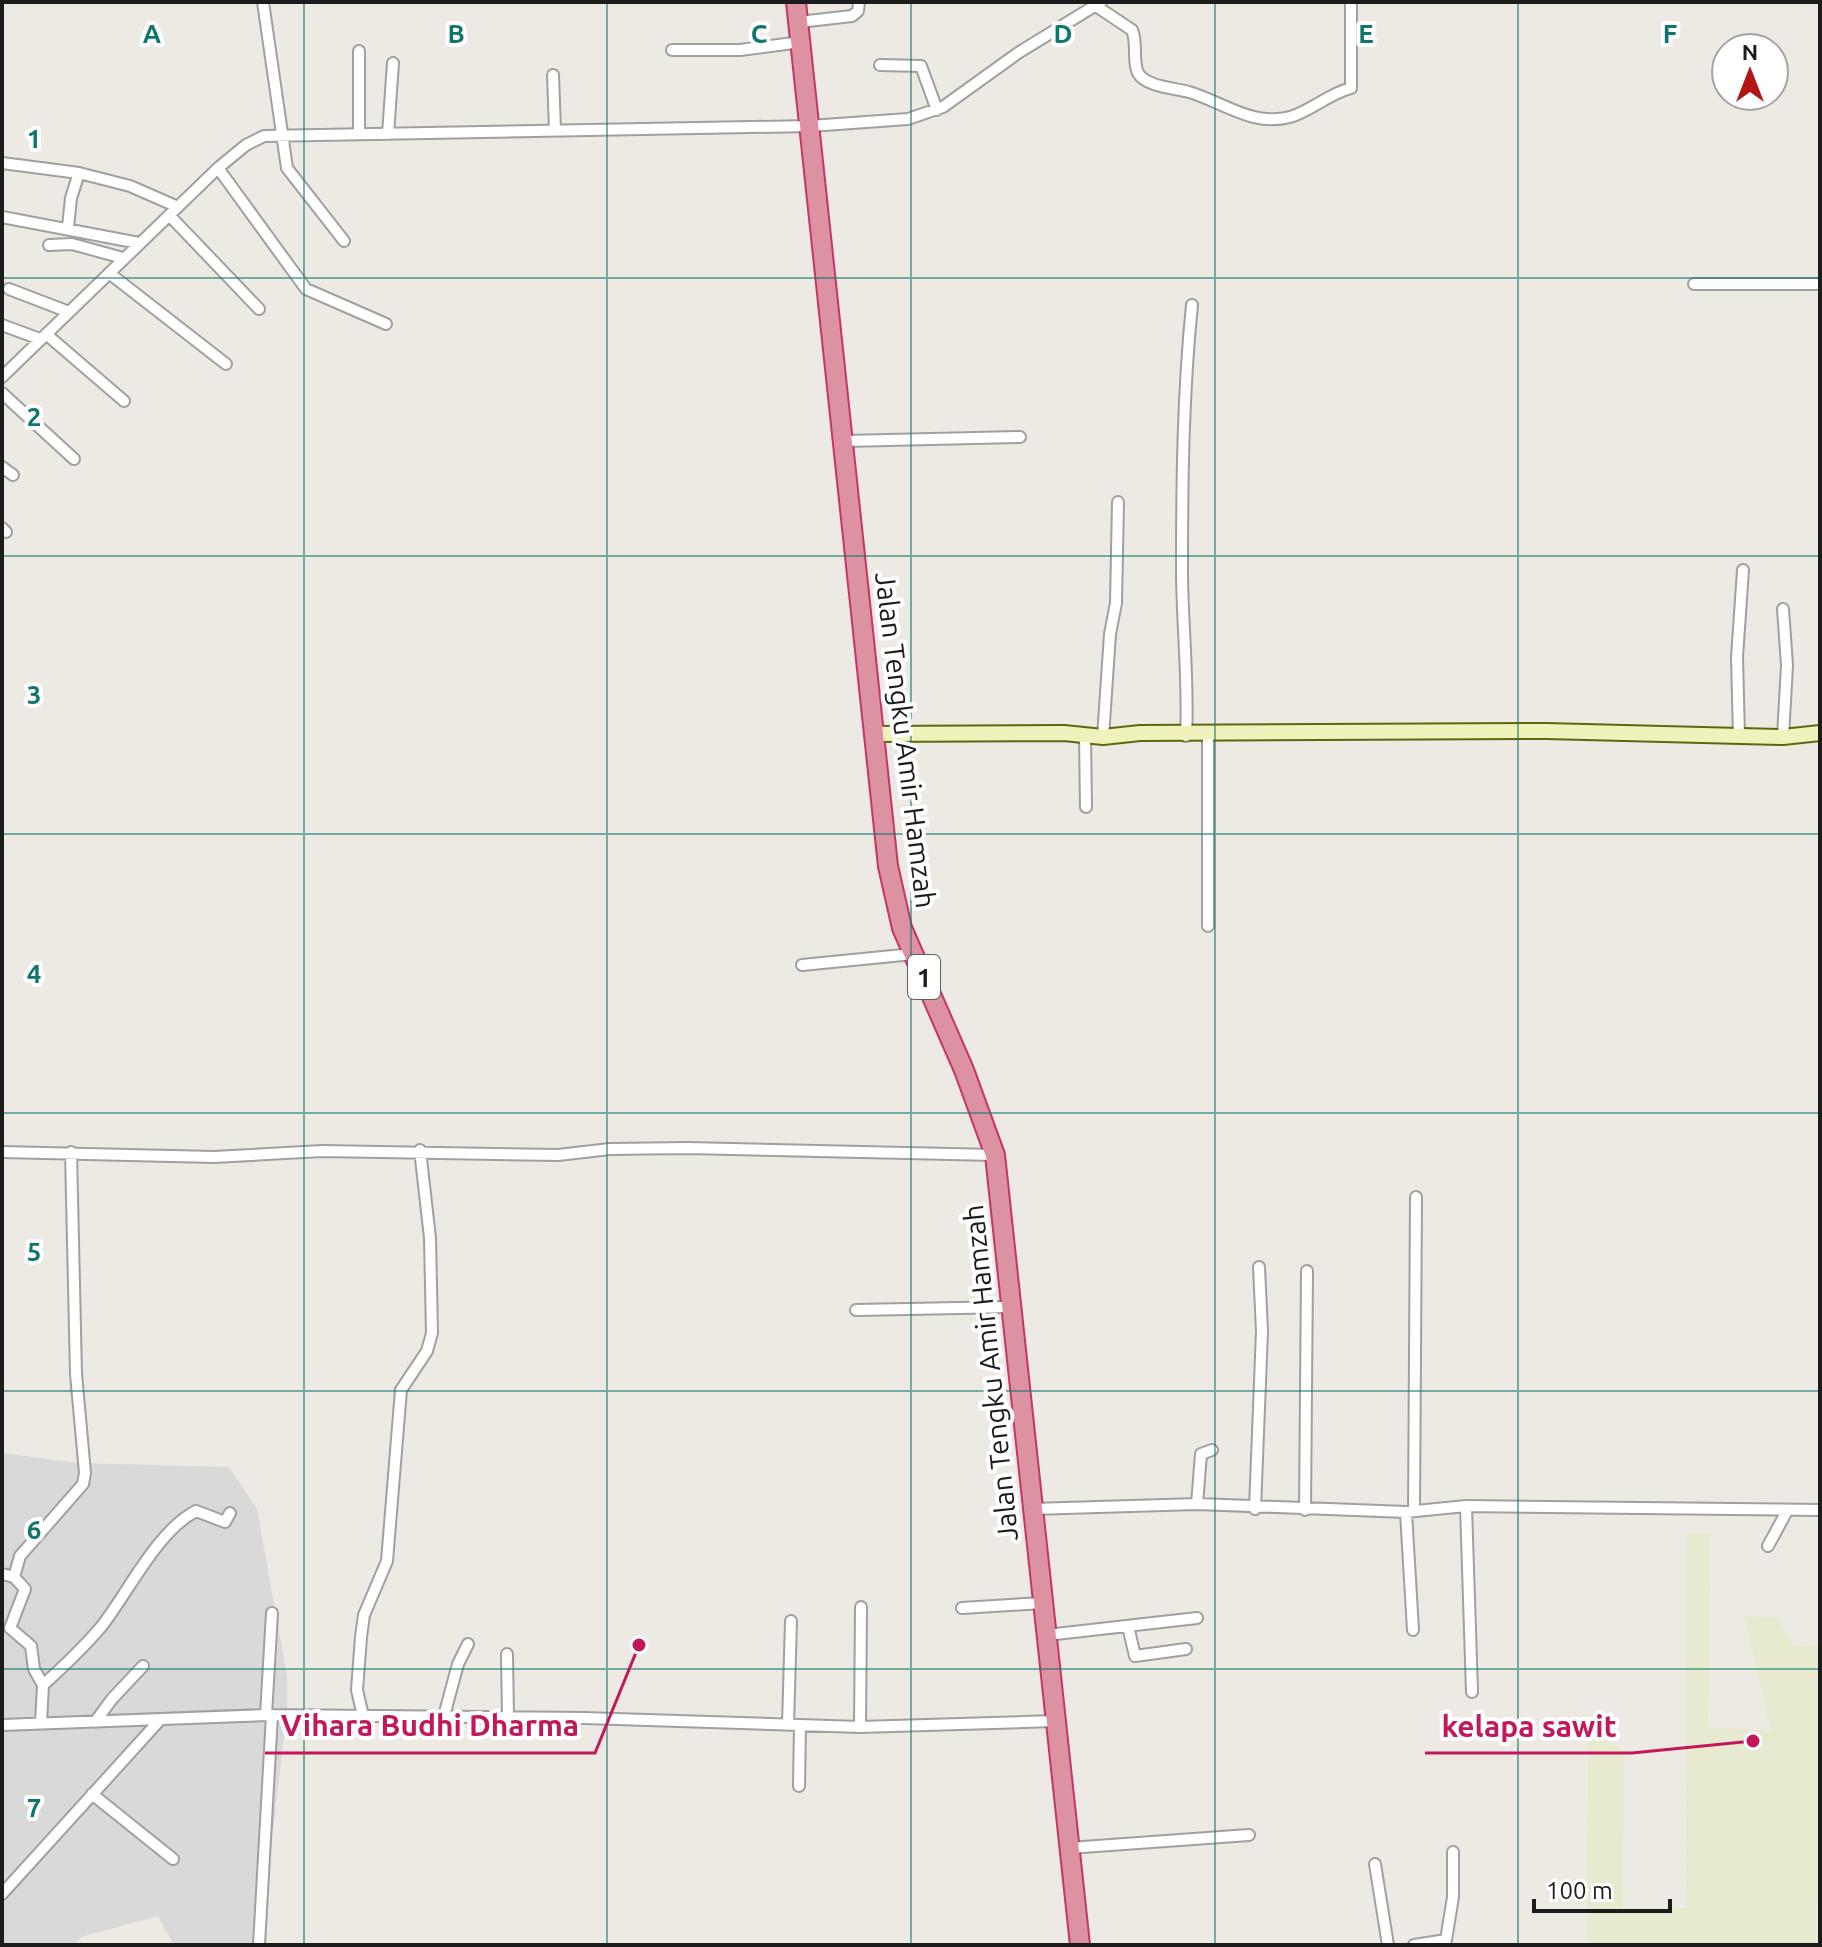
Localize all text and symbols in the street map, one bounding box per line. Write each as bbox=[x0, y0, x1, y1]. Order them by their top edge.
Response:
text: A bbox=[143, 19, 162, 48]
text: B bbox=[447, 19, 465, 48]
text: C bbox=[751, 19, 768, 48]
text: D bbox=[1054, 19, 1072, 48]
text: E bbox=[1358, 19, 1374, 48]
text: F bbox=[1663, 19, 1677, 48]
north arrow bbox=[1710, 32, 1790, 112]
text: N bbox=[1742, 39, 1758, 64]
text: 1 bbox=[27, 124, 41, 153]
text: 2 bbox=[27, 402, 41, 431]
street label: Jalan Tengku Amir Hamzah bbox=[870, 570, 942, 910]
text: 3 bbox=[27, 680, 41, 709]
road number: 1 bbox=[908, 955, 940, 999]
text: 4 bbox=[27, 959, 41, 988]
street label: Jalan Tengku Amir Hamzah bbox=[957, 1203, 1023, 1543]
text: 5 bbox=[27, 1237, 41, 1266]
text: 6 bbox=[27, 1515, 41, 1544]
callout: Vihara Budhi Dharma bbox=[265, 1699, 595, 1753]
callout: kelapa sawit bbox=[1425, 1699, 1632, 1753]
text: Vihara Budhi Dharma bbox=[281, 1708, 579, 1742]
text: kelapa sawit bbox=[1441, 1709, 1617, 1743]
text: 7 bbox=[27, 1793, 41, 1822]
scale bar bbox=[1534, 1863, 1670, 1913]
text: 100 m bbox=[1546, 1877, 1613, 1904]

